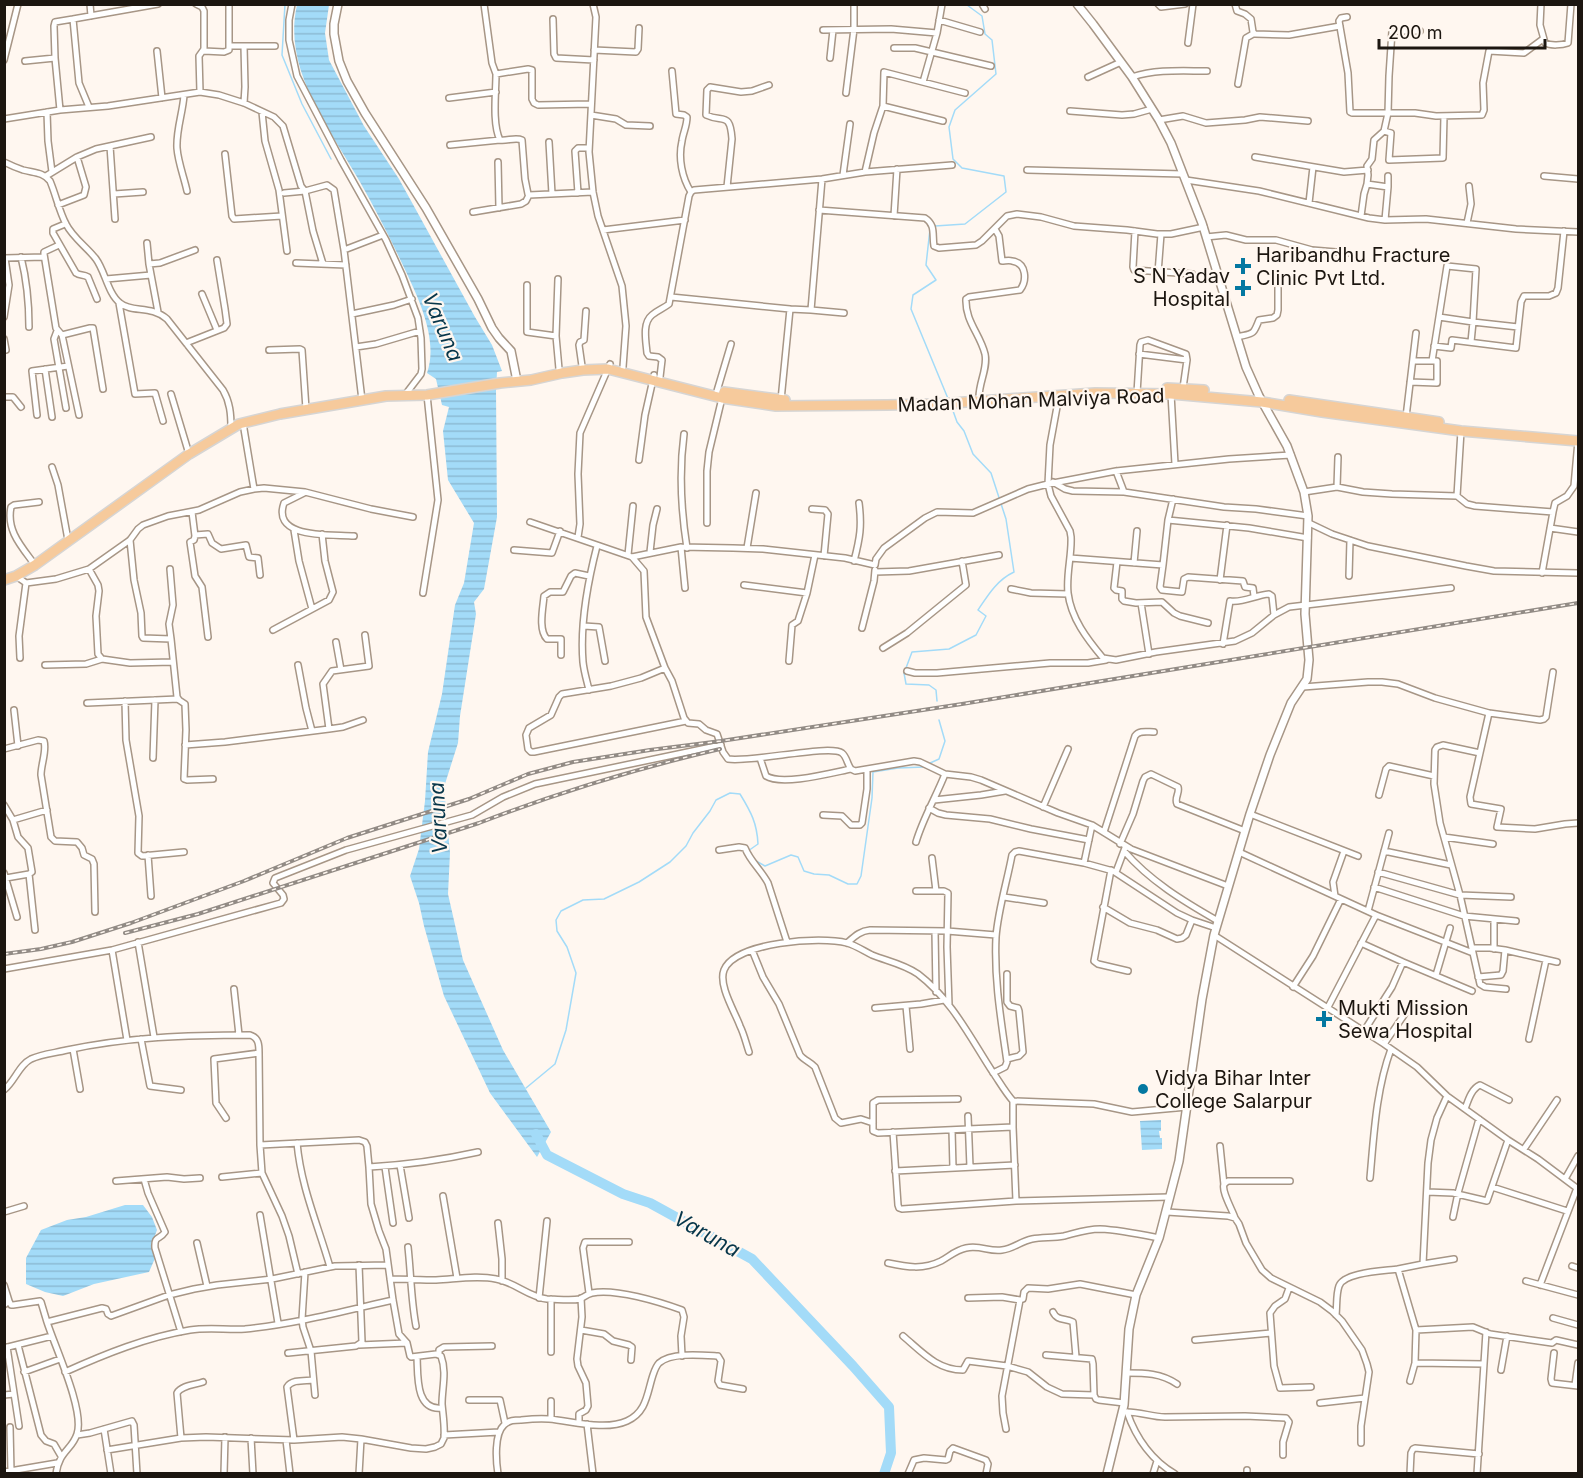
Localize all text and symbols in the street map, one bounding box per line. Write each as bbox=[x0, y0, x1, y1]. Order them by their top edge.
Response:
scale bar bbox=[1379, 12, 1546, 50]
text: 200 m bbox=[1388, 22, 1443, 43]
place label: Haribandhu Fracture Clinic Pvt Ltd. bbox=[1256, 243, 1450, 290]
marker: Haribandhu Fracture Clinic Pvt Ltd. bbox=[1234, 257, 1252, 275]
place label: S N Yadav Hospital bbox=[1133, 264, 1230, 311]
marker: S N Yadav Hospital bbox=[1234, 279, 1252, 297]
water label: Varuna bbox=[417, 289, 469, 365]
street label: Madan Mohan Malviya Road bbox=[897, 383, 1165, 417]
water label: Varuna bbox=[424, 781, 452, 855]
place label: Mukti Mission Sewa Hospital bbox=[1338, 996, 1473, 1043]
marker: Mukti Mission Sewa Hospital bbox=[1315, 1010, 1333, 1028]
place label: Vidya Bihar Inter College Salarpur bbox=[1155, 1066, 1313, 1113]
marker: Vidya Bihar Inter College Salarpur bbox=[1136, 1082, 1150, 1096]
water label: Varuna bbox=[669, 1206, 745, 1262]

